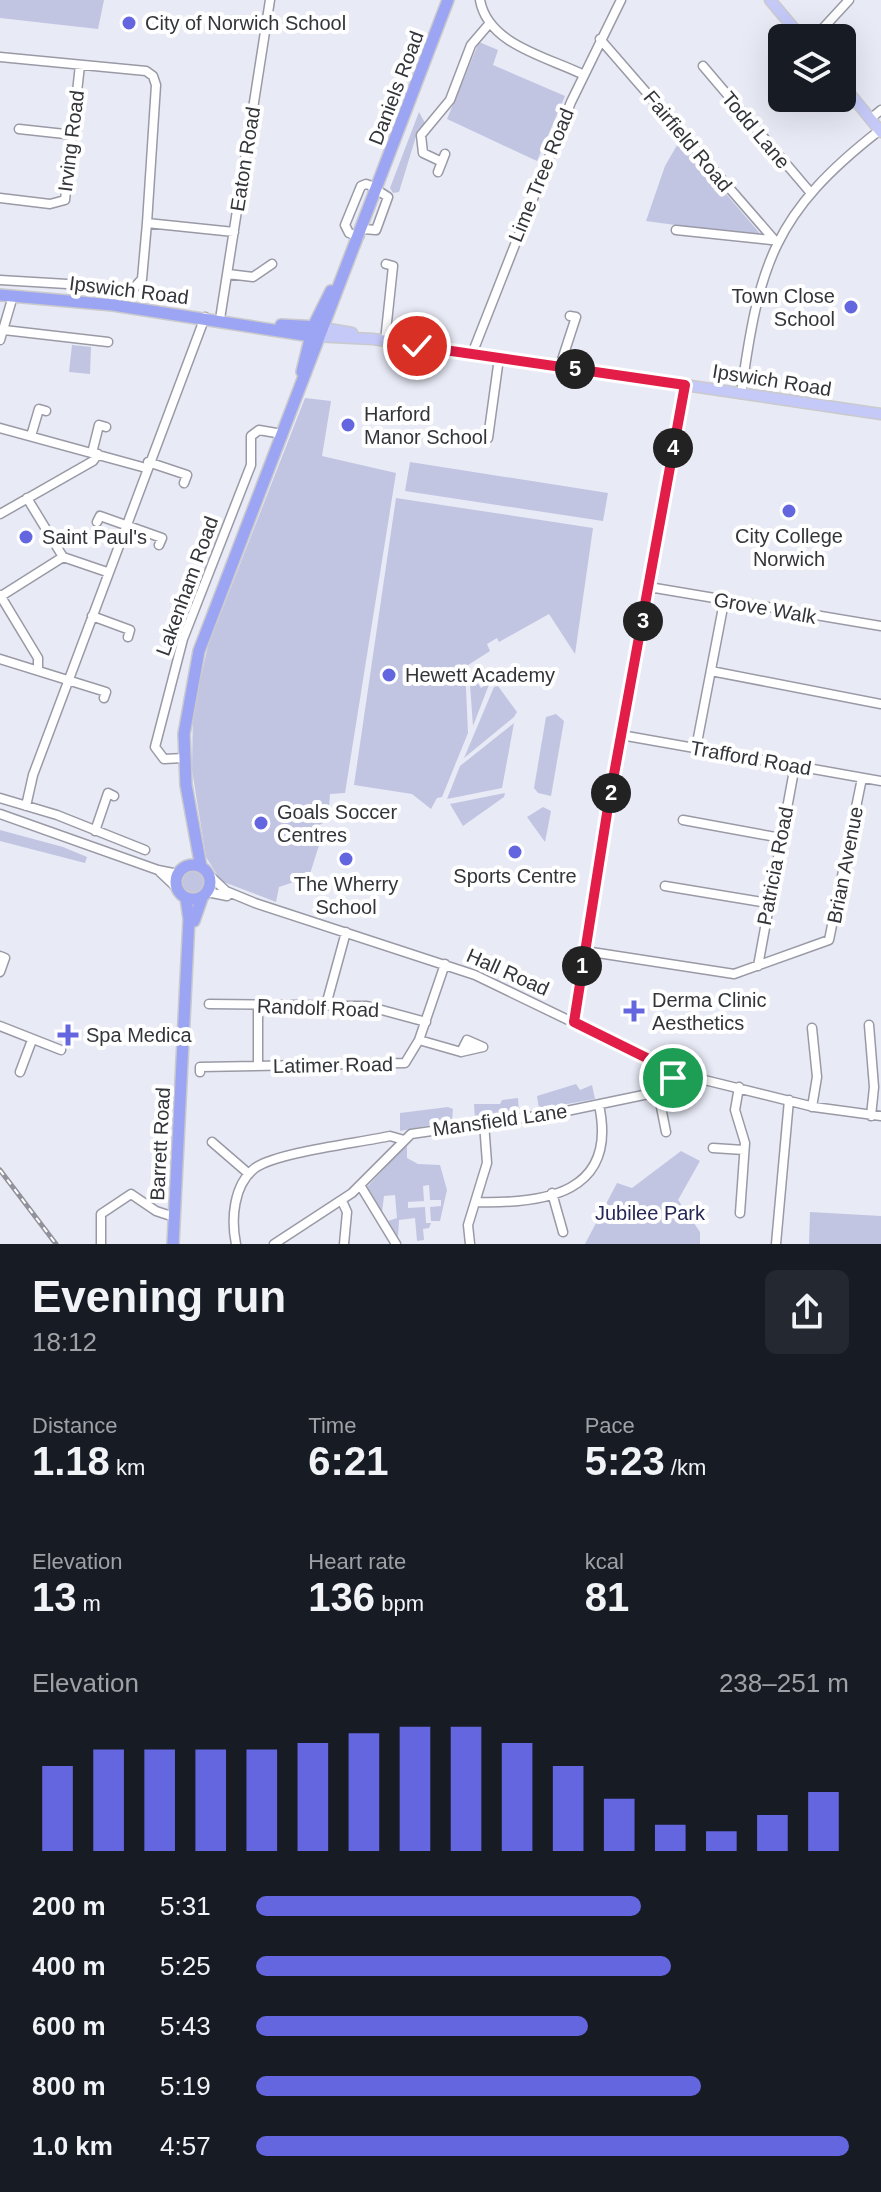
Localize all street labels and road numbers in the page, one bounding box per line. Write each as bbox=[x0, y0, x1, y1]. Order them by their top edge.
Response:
street label: Daniels Road bbox=[364, 28, 428, 148]
street label: Fairfield Road bbox=[640, 86, 736, 196]
street label: Todd Lane bbox=[718, 87, 794, 173]
street label: Irving Road bbox=[54, 89, 88, 193]
street label: Eaton Road bbox=[226, 105, 264, 213]
street label: Lime Tree Road bbox=[504, 105, 578, 245]
street label: Ipswich Road bbox=[68, 272, 190, 308]
street label: Ipswich Road bbox=[711, 360, 833, 400]
street label: Lakenham Road bbox=[152, 513, 222, 659]
street label: Grove Walk bbox=[712, 588, 819, 628]
street label: Trafford Road bbox=[689, 737, 813, 779]
street label: Patricia Road bbox=[753, 805, 797, 927]
street label: Brian Avenue bbox=[823, 805, 867, 925]
street label: Hall Road bbox=[463, 944, 553, 1000]
street label: Randolf Road bbox=[256, 995, 380, 1021]
street label: Latimer Road bbox=[273, 1053, 393, 1077]
street label: Barrett Road bbox=[146, 1087, 174, 1201]
street label: Mansfield Lane bbox=[431, 1100, 569, 1140]

